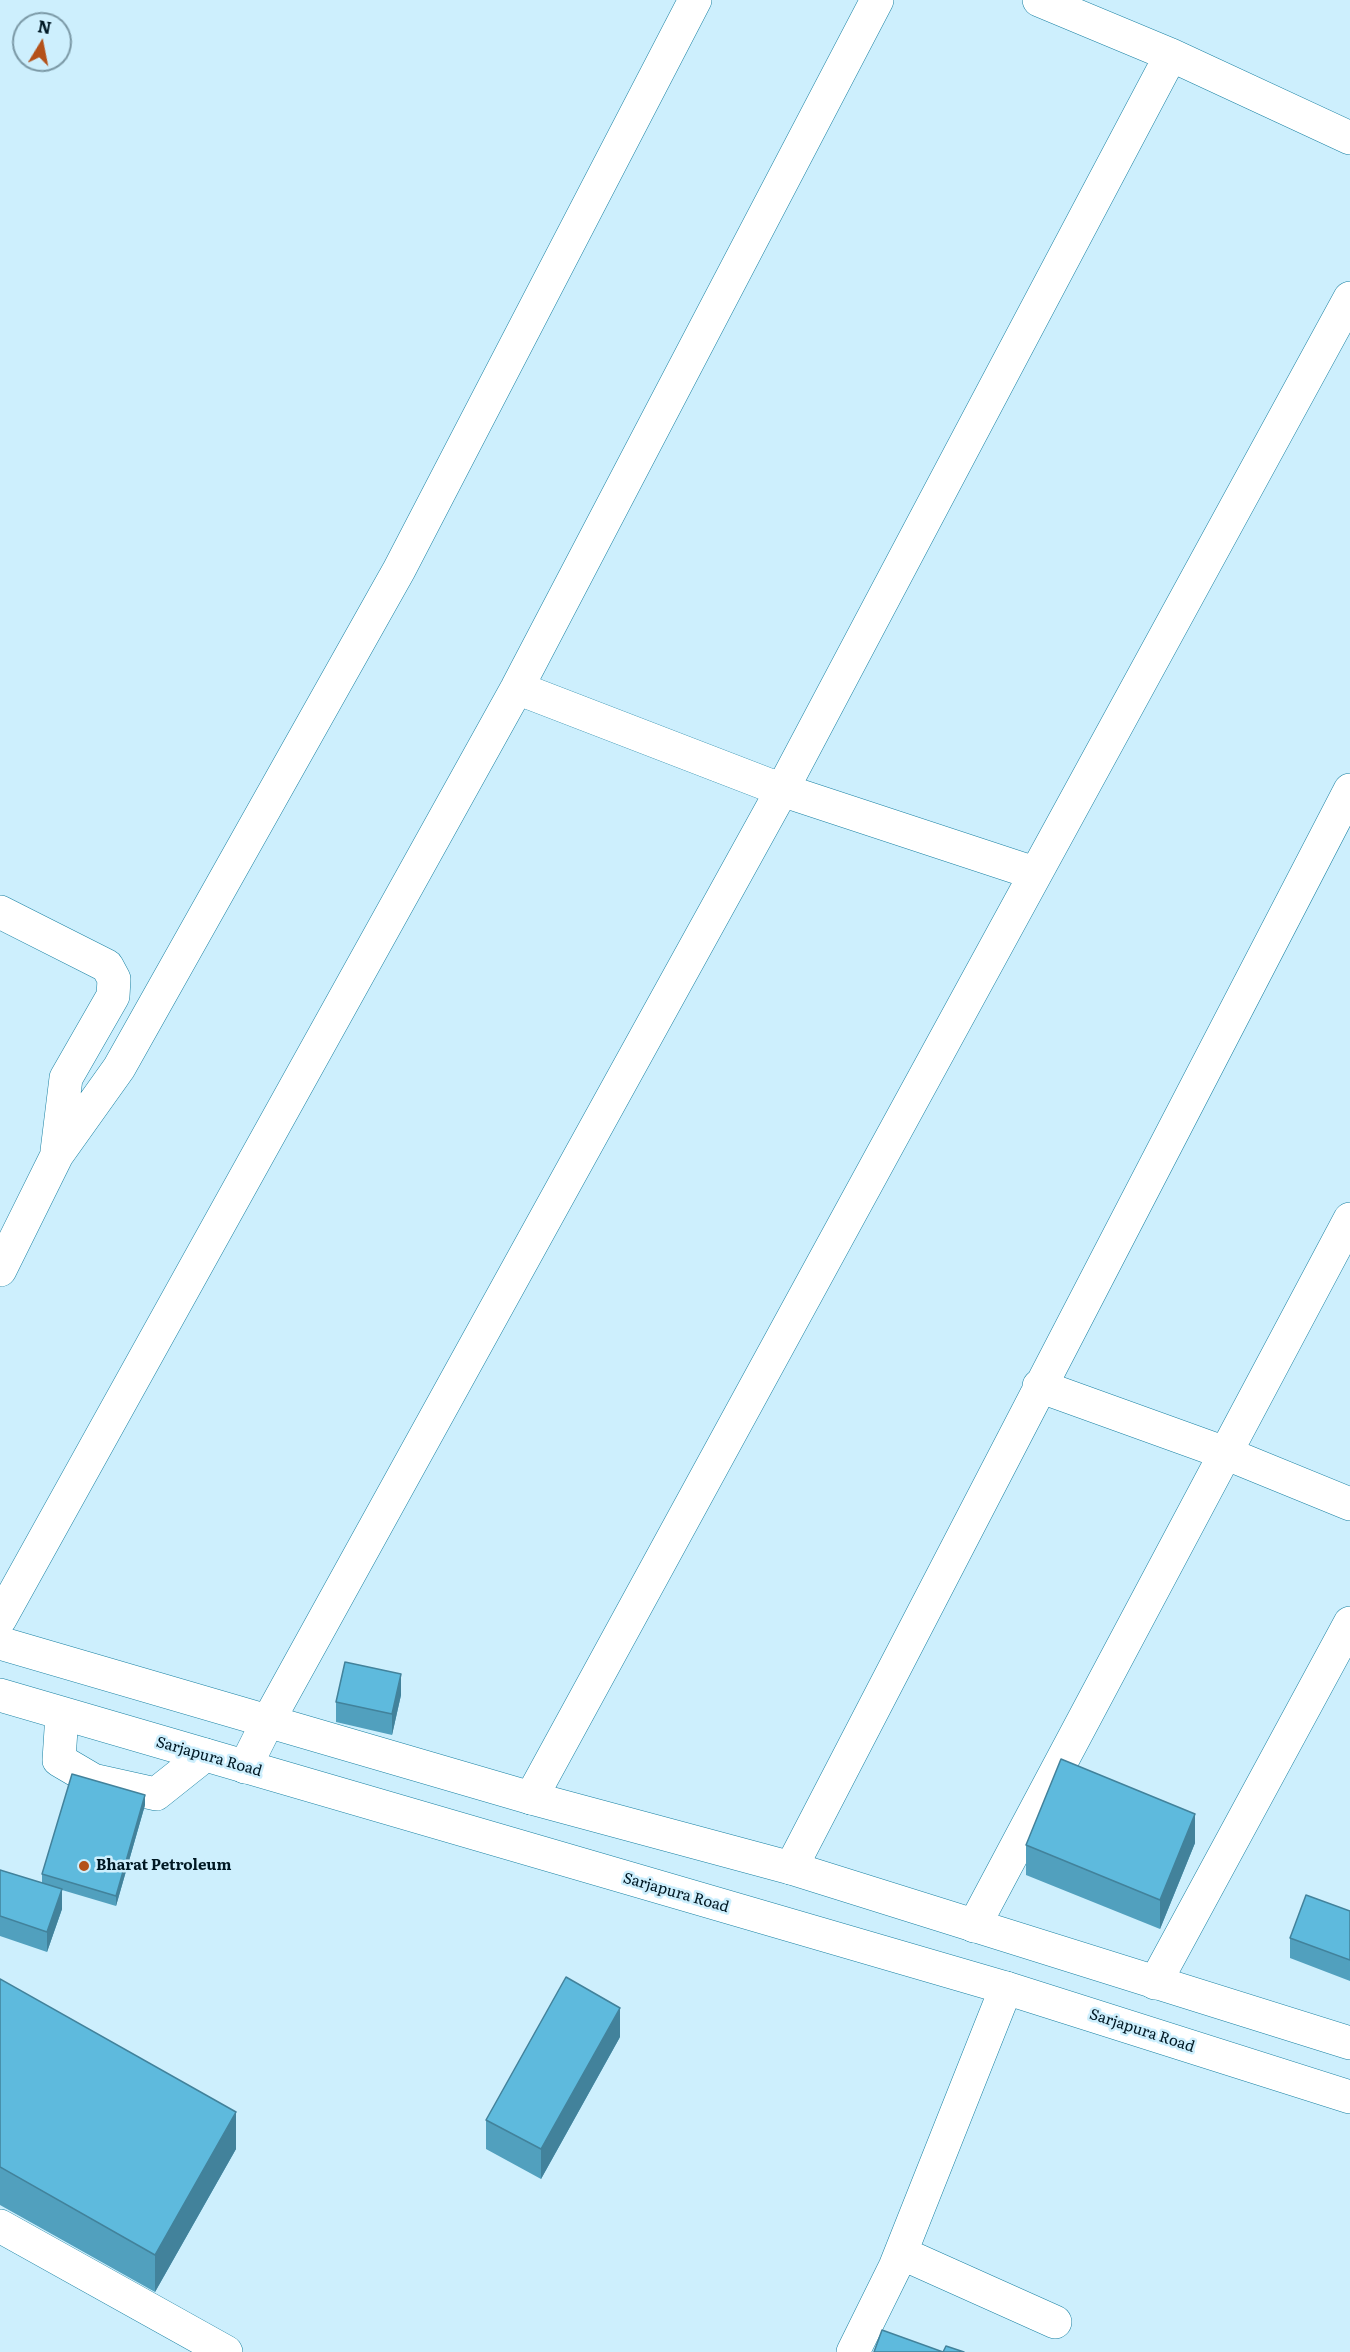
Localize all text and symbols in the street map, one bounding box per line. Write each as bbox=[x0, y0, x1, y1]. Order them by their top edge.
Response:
north arrow bbox=[12, 12, 72, 72]
text: N bbox=[36, 13, 53, 39]
street label: Sarjapura Road bbox=[154, 1733, 264, 1781]
place label: Bharat Petroleum bbox=[96, 1857, 231, 1875]
marker: Bharat Petroleum bbox=[77, 1859, 91, 1873]
street label: Sarjapura Road bbox=[621, 1869, 731, 1917]
street label: Sarjapura Road bbox=[1087, 2006, 1197, 2056]

